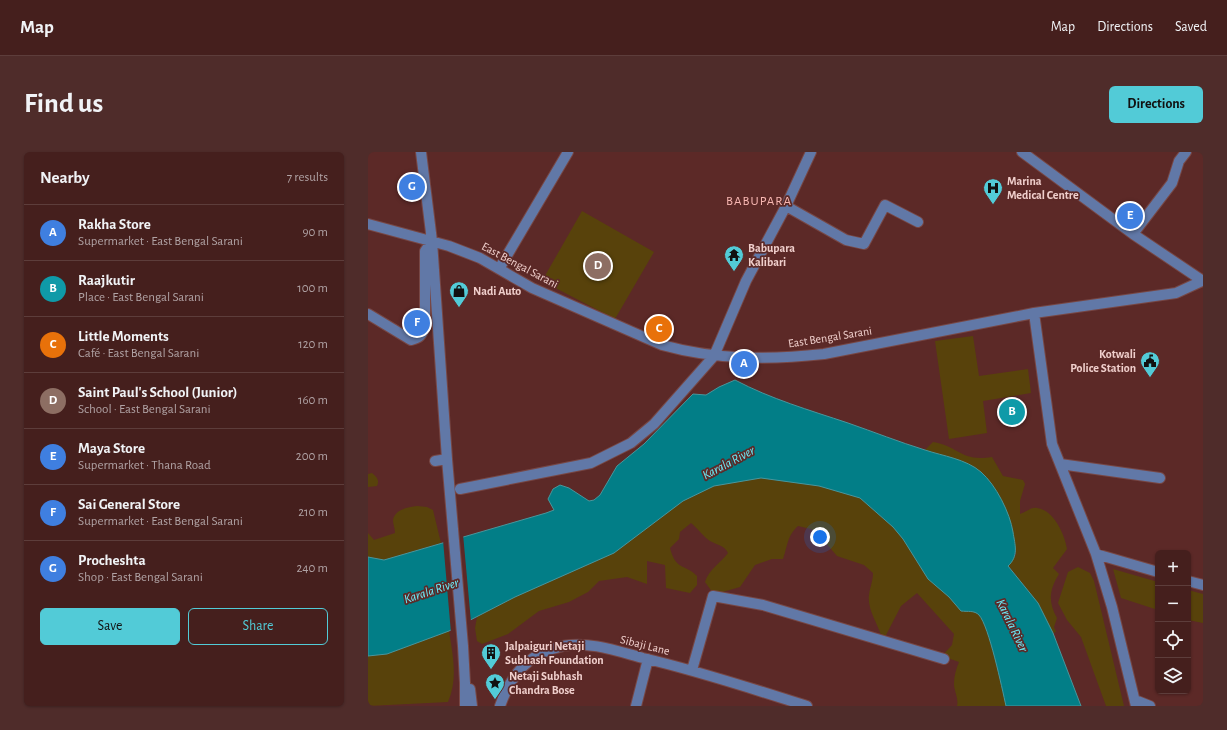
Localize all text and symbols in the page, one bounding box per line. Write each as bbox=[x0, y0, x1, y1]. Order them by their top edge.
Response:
text: Map bbox=[20, 18, 54, 37]
text: Map bbox=[1051, 20, 1075, 34]
text: Directions bbox=[1097, 20, 1153, 34]
text: Saved bbox=[1175, 20, 1207, 34]
button: Directions bbox=[1109, 86, 1203, 123]
text: Find us bbox=[24, 90, 103, 118]
text: Nearby bbox=[40, 169, 90, 186]
text: 7 results bbox=[287, 171, 328, 184]
pin: G bbox=[399, 172, 425, 202]
place label: Marina Medical Centre bbox=[1007, 175, 1079, 201]
hospital icon: Marina Medical Centre bbox=[982, 177, 1004, 205]
district label: BABUPARA bbox=[726, 195, 792, 208]
pin: E bbox=[1117, 201, 1143, 231]
text: Rakha Store bbox=[78, 217, 151, 232]
text: A bbox=[49, 226, 57, 239]
text: 90 m bbox=[302, 226, 328, 239]
text: Supermarket · East Bengal Sarani bbox=[78, 235, 243, 248]
street label: East Bengal Sarani bbox=[480, 240, 560, 290]
place label: Babupara Kalibari bbox=[748, 242, 795, 268]
temple icon: Babupara Kalibari bbox=[723, 244, 745, 272]
pin: D bbox=[585, 251, 611, 281]
text: Raajkutir bbox=[78, 273, 135, 288]
shop icon: Nadi Auto bbox=[448, 280, 470, 308]
text: B bbox=[49, 282, 57, 295]
text: 100 m bbox=[297, 282, 328, 295]
place label: Nadi Auto bbox=[473, 285, 521, 297]
text: Place · East Bengal Sarani bbox=[78, 291, 204, 304]
pin: F bbox=[404, 308, 430, 338]
pin: C bbox=[646, 314, 672, 344]
street label: East Bengal Sarani bbox=[787, 324, 873, 350]
text: Little Moments bbox=[78, 329, 169, 344]
text: C bbox=[50, 338, 56, 351]
text: 120 m bbox=[298, 338, 328, 351]
text: Café · East Bengal Sarani bbox=[78, 347, 199, 360]
place label: Kotwali Police Station bbox=[1070, 348, 1136, 374]
pin: A bbox=[731, 349, 757, 379]
public building icon: Kotwali Police Station bbox=[1139, 350, 1161, 378]
text: Saint Paul's School (Junior) bbox=[78, 385, 237, 400]
text: D bbox=[49, 394, 57, 407]
text: 160 m bbox=[298, 394, 328, 407]
pin: B bbox=[999, 397, 1025, 427]
text: School · East Bengal Sarani bbox=[78, 403, 211, 416]
text: Maya Store bbox=[78, 441, 145, 456]
water label: Karala River bbox=[701, 444, 758, 482]
text: E bbox=[50, 450, 56, 463]
text: 200 m bbox=[296, 450, 328, 463]
text: Supermarket · Thana Road bbox=[78, 459, 211, 472]
text: Sai General Store bbox=[78, 497, 180, 512]
text: F bbox=[50, 506, 56, 519]
text: 210 m bbox=[298, 506, 328, 519]
text: Supermarket · East Bengal Sarani bbox=[78, 515, 243, 528]
your location bbox=[810, 527, 830, 547]
map controls bbox=[1155, 550, 1191, 694]
button: + bbox=[1155, 550, 1191, 586]
text: Procheshta bbox=[78, 553, 146, 568]
text: G bbox=[49, 562, 57, 575]
text: 240 m bbox=[296, 562, 328, 575]
text: Shop · East Bengal Sarani bbox=[78, 571, 203, 584]
water label: Karala River bbox=[402, 576, 461, 606]
button: − bbox=[1155, 586, 1191, 622]
water label: Karala River bbox=[993, 597, 1030, 655]
button: Save bbox=[40, 608, 180, 645]
button: Share bbox=[188, 608, 328, 645]
button: locate bbox=[1155, 622, 1191, 658]
street label: Sibaji Lane bbox=[619, 633, 671, 658]
place label: Jalpaiguri Netaji Subhash Foundation bbox=[505, 640, 604, 666]
building icon: Jalpaiguri Netaji Subhash Foundation bbox=[480, 642, 502, 670]
button: layers bbox=[1155, 658, 1191, 694]
place label: Netaji Subhash Chandra Bose bbox=[509, 670, 583, 696]
place icon: Netaji Subhash Chandra Bose bbox=[484, 672, 506, 700]

